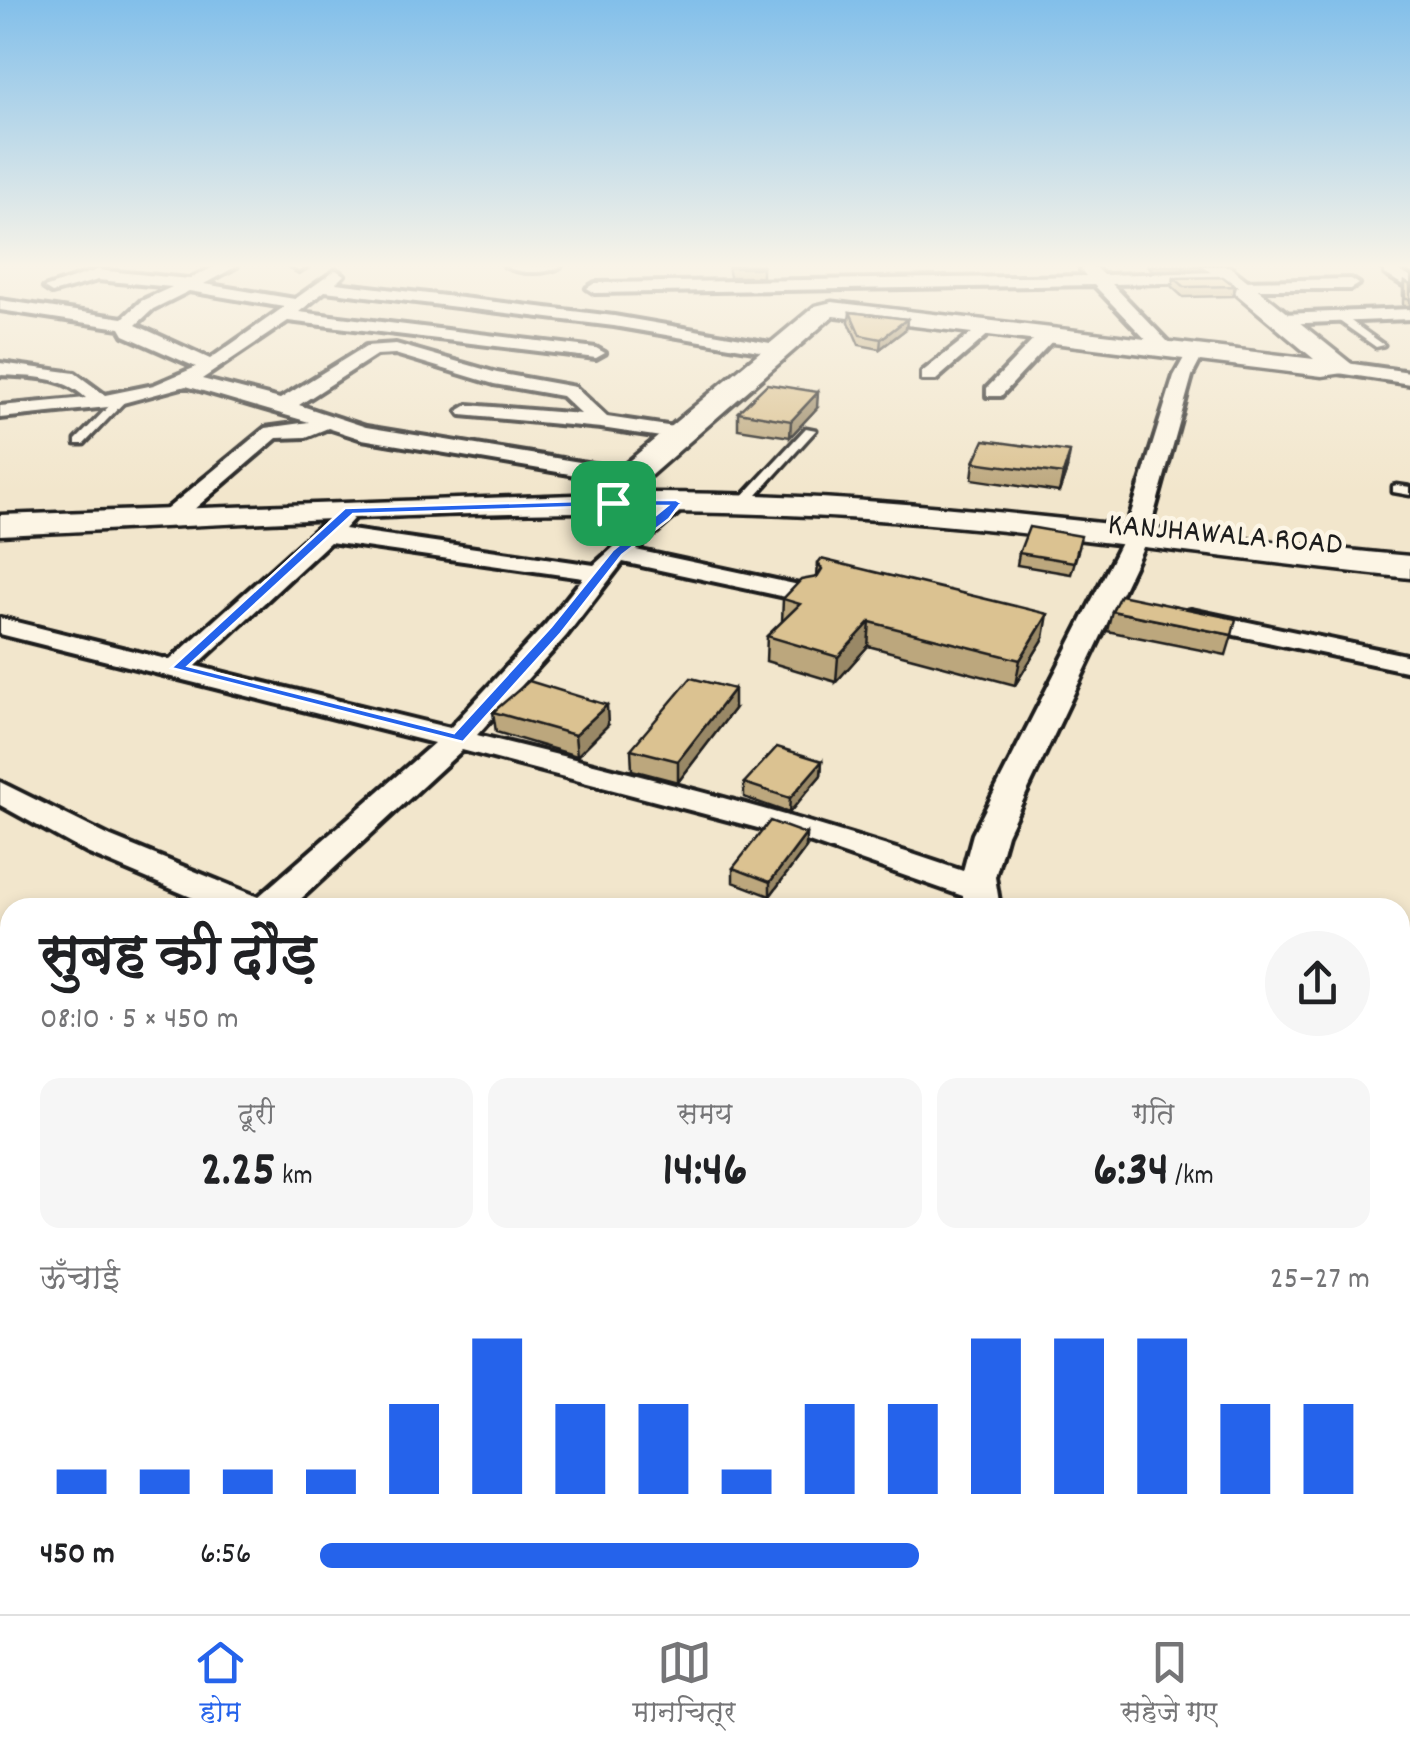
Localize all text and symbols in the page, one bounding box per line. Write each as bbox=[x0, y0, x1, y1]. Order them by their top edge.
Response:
pin bbox=[571, 461, 656, 546]
icon: arrive bbox=[586, 476, 641, 531]
street label: KANJHAWALA ROAD bbox=[1106, 504, 1344, 570]
text: सुबह की दौड़ bbox=[40, 921, 316, 1000]
button: share bbox=[1265, 931, 1370, 1036]
text: 08:10 · 5 × 450 m bbox=[40, 998, 239, 1044]
text: दूरी bbox=[239, 1097, 275, 1137]
text: समय bbox=[678, 1097, 732, 1137]
text: गति bbox=[1132, 1097, 1174, 1137]
text: 2.25 bbox=[201, 1137, 276, 1209]
text: 14:46 bbox=[662, 1137, 748, 1209]
text: 6:34 bbox=[1093, 1137, 1169, 1209]
text: km bbox=[276, 1158, 313, 1198]
text: /km bbox=[1169, 1158, 1214, 1198]
text: ऊँचाई bbox=[40, 1258, 120, 1304]
text: 25–27 m bbox=[1270, 1258, 1370, 1304]
text: 450 m bbox=[40, 1533, 115, 1579]
text: 6:56 bbox=[200, 1533, 252, 1579]
tab: होम bbox=[193, 1635, 248, 1735]
tab: मानचित्र bbox=[633, 1635, 736, 1735]
tab: सहेजे गए bbox=[1121, 1635, 1217, 1735]

